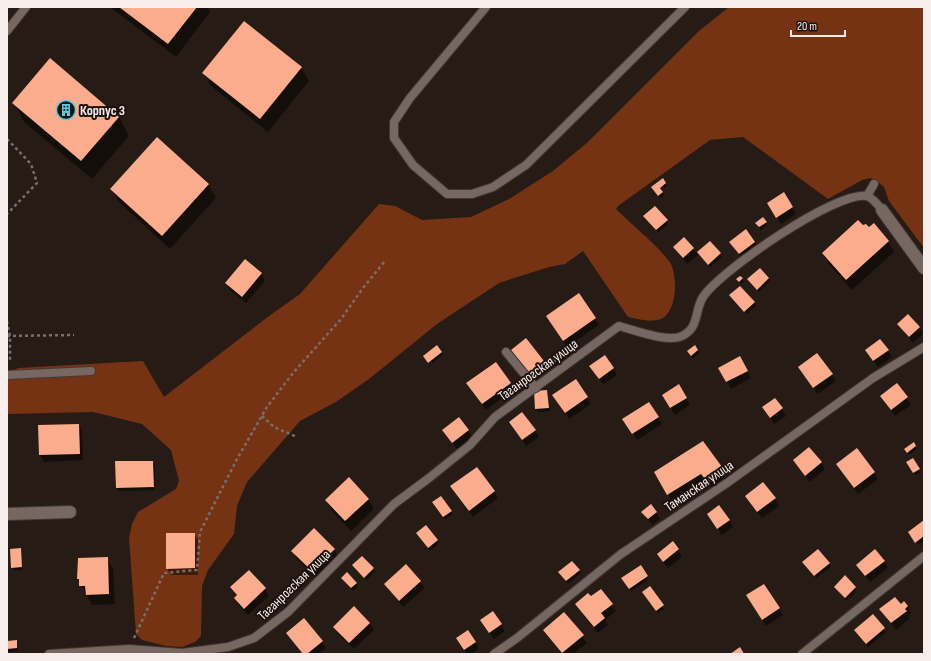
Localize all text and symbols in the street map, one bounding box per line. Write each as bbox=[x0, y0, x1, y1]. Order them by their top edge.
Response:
scale bar bbox=[791, 12, 845, 38]
text: 20 m bbox=[797, 19, 817, 34]
building icon: Корпус 3 bbox=[55, 99, 77, 121]
place label: Корпус 3 bbox=[80, 102, 125, 119]
street label: Таганрогская улица bbox=[495, 335, 581, 405]
street label: Таманская улица bbox=[661, 457, 737, 515]
street label: Таганрогская улица bbox=[254, 546, 334, 624]

